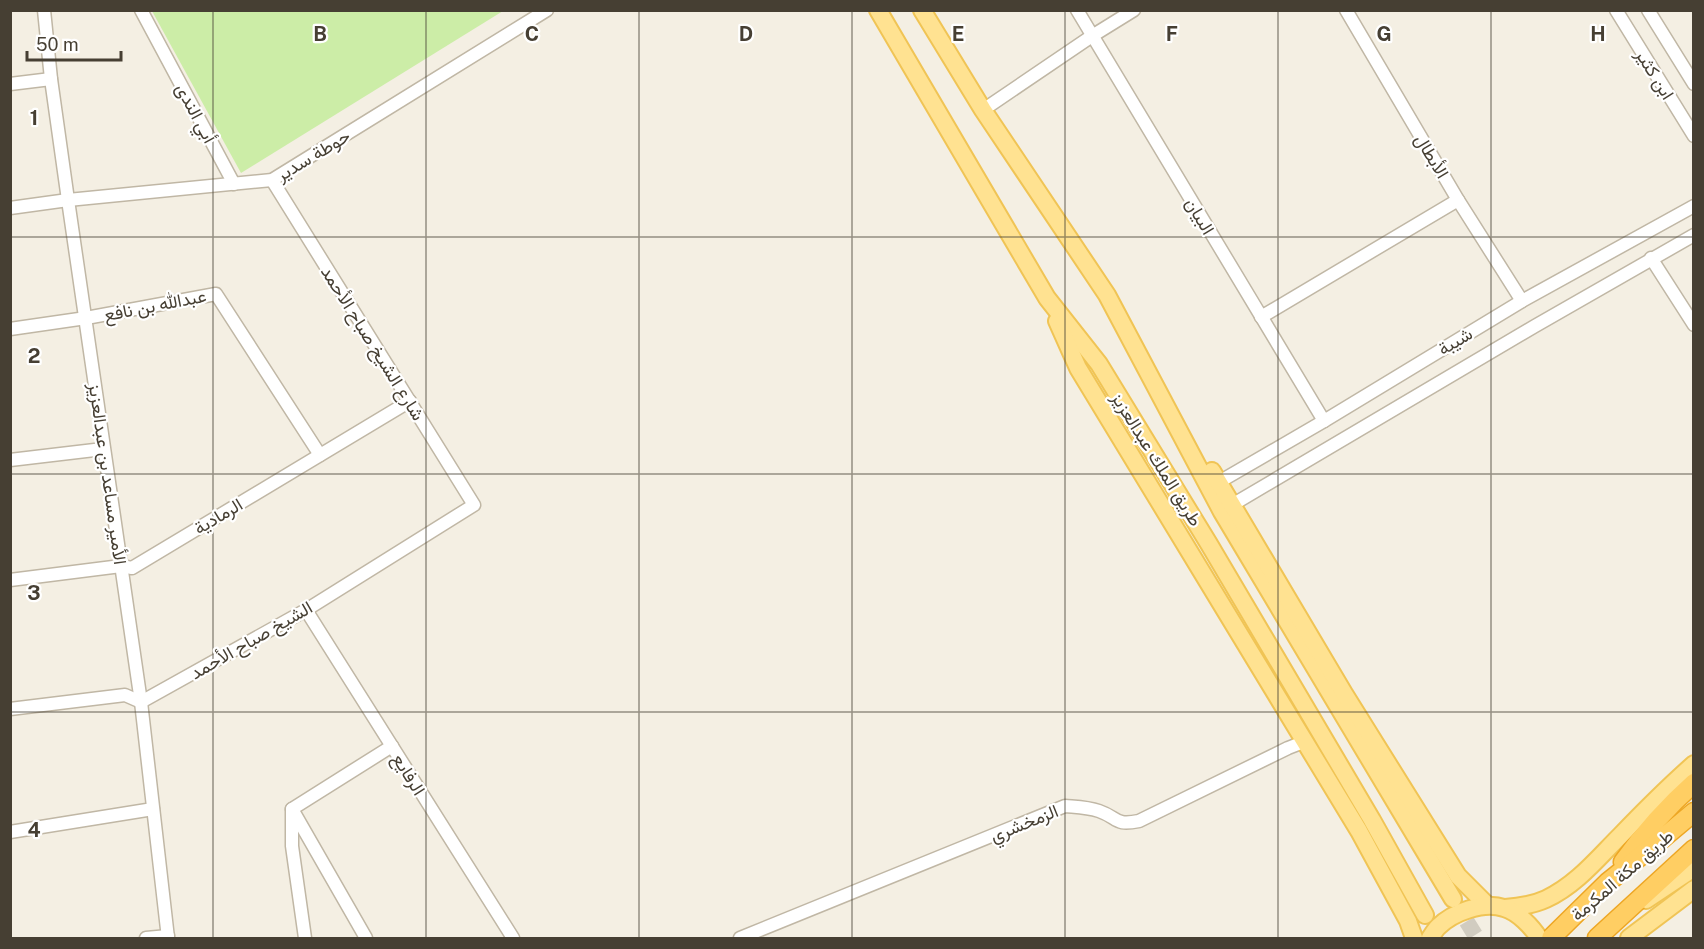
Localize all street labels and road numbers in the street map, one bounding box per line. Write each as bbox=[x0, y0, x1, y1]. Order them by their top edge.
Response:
street label: ابن كثير bbox=[1630, 44, 1679, 104]
street label: أبي الندى bbox=[167, 79, 221, 149]
street label: حوطة سدير bbox=[271, 125, 354, 187]
street label: الأبطال bbox=[1410, 130, 1453, 183]
street label: البيان bbox=[1181, 194, 1219, 238]
street label: شارع الشيخ صباح الأحمد bbox=[315, 262, 429, 425]
street label: عبدالله بن نافع bbox=[102, 285, 208, 327]
street label: شيبة bbox=[1434, 323, 1476, 359]
street label: الأمير مساعد بن عبدالعزيز bbox=[84, 381, 131, 566]
street label: طريق الملك عبدالعزيز bbox=[1106, 387, 1207, 530]
street label: الرمادية bbox=[190, 493, 247, 539]
street label: الشيخ صباح الأحمد bbox=[186, 597, 317, 685]
street label: الرفايع bbox=[386, 749, 430, 800]
street label: الزمخشري bbox=[987, 800, 1063, 851]
street label: طريق مكة المكرمة bbox=[1567, 825, 1678, 926]

